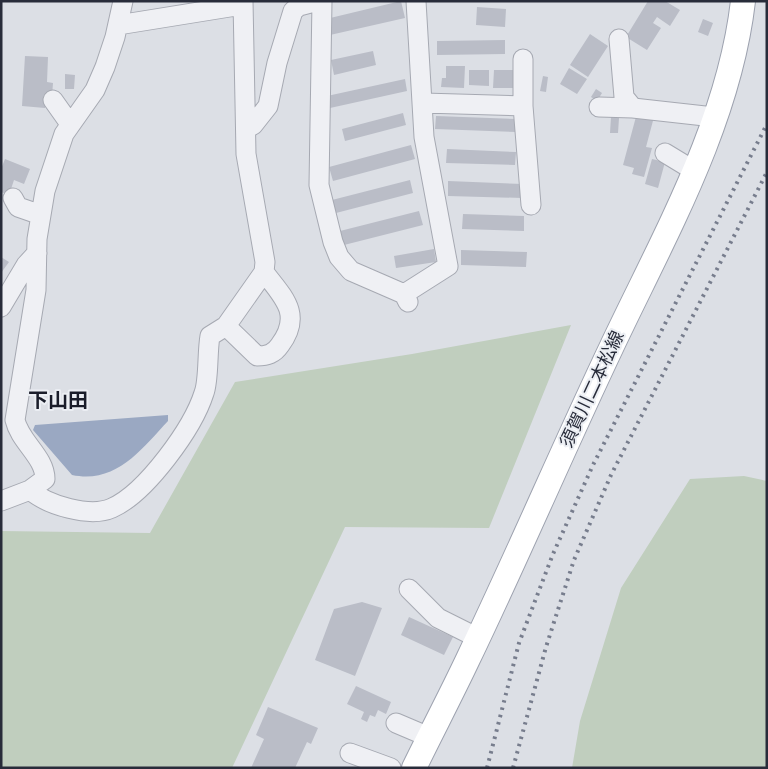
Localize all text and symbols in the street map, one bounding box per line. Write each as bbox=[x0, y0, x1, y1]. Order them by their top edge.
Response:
street label: 須賀川二本松線 bbox=[555, 327, 628, 450]
district label: 下山田 bbox=[28, 388, 88, 412]

